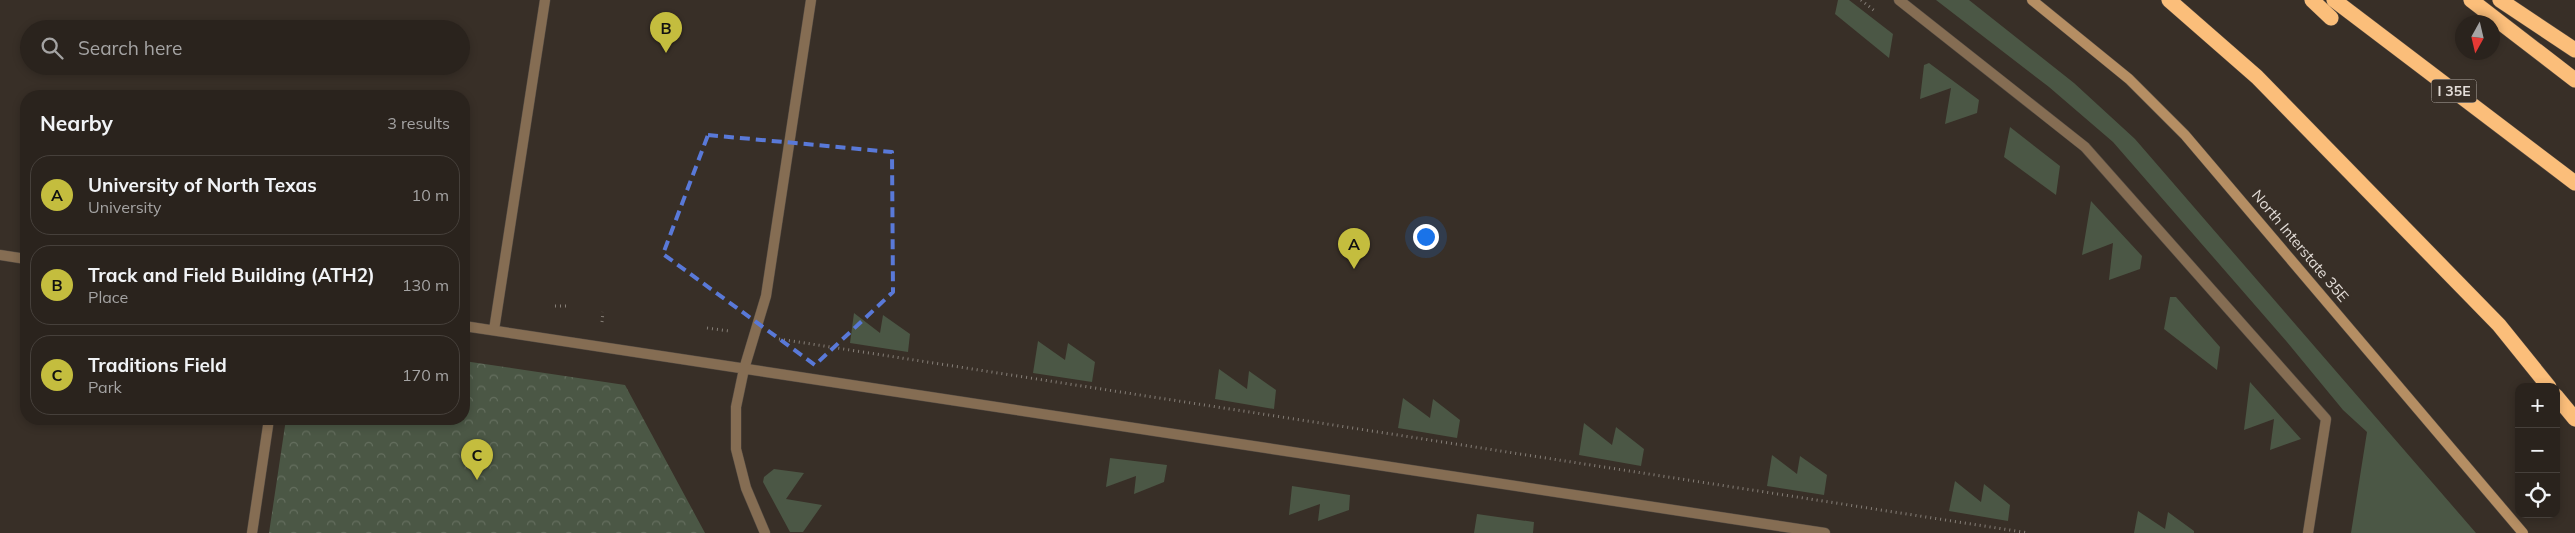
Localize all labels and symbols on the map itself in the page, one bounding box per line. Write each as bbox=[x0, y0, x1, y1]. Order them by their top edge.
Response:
pin: B bbox=[650, 12, 682, 53]
north arrow bbox=[2455, 15, 2500, 60]
road number: I 35E bbox=[2432, 80, 2476, 102]
street label: North Interstate 35E bbox=[2248, 186, 2353, 306]
your location bbox=[1413, 224, 1439, 250]
pin: A bbox=[1338, 228, 1370, 269]
pin: C bbox=[461, 439, 493, 480]

